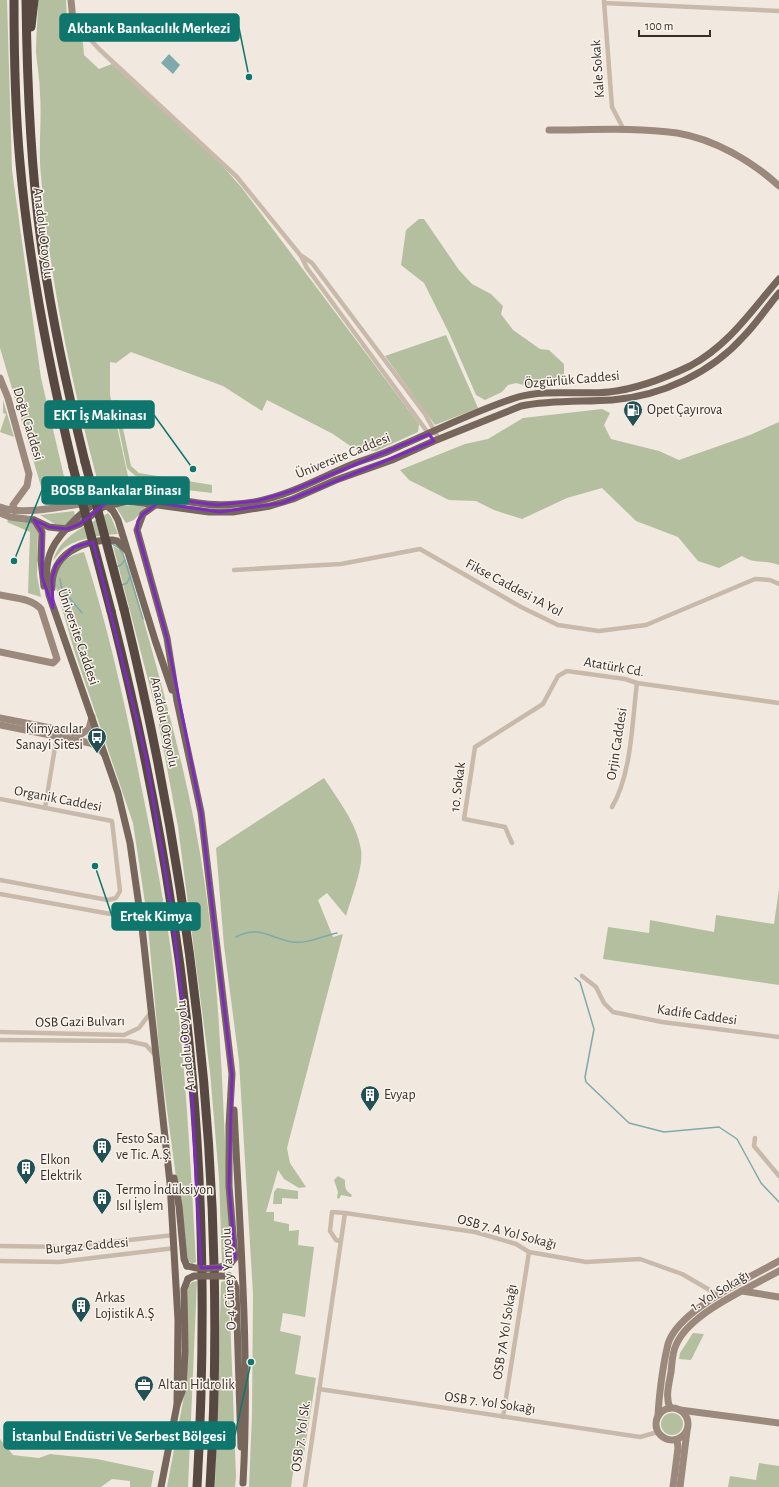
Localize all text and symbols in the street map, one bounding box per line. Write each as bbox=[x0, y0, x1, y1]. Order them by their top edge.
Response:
scale bar bbox=[639, 12, 710, 38]
callout: Akbank Bankacılık Merkezi bbox=[60, 14, 239, 41]
text: 100 m bbox=[645, 20, 673, 32]
text: Akbank Bankacılık Merkezi bbox=[68, 21, 230, 36]
street label: Kale Sokak bbox=[589, 39, 607, 99]
street label: Anadolu Otoyolu bbox=[30, 187, 56, 279]
street label: Özgürlük Caddesi bbox=[524, 366, 620, 391]
street label: Doğu Caddesi bbox=[10, 386, 46, 462]
fuel station icon: Opet Çayırova bbox=[622, 399, 644, 427]
callout: EKT İş Makinası bbox=[45, 401, 154, 428]
place label: Opet Çayırova bbox=[647, 403, 723, 417]
text: EKT İş Makinası bbox=[53, 407, 147, 423]
street label: Üniversite Caddesi bbox=[293, 428, 392, 481]
callout: BOSB Bankalar Binası bbox=[42, 477, 189, 504]
text: BOSB Bankalar Binası bbox=[51, 483, 181, 498]
street label: Fikse Caddesi 1A Yol bbox=[463, 557, 565, 619]
street label: Üniversite Caddesi bbox=[55, 586, 104, 687]
street label: Atatürk Cd. bbox=[583, 655, 645, 679]
street label: Anadolu Otoyolu bbox=[148, 676, 180, 768]
street label: Orjin Caddesi bbox=[604, 707, 630, 781]
place label: Kimyacılar Sanayi Sitesi bbox=[16, 722, 83, 752]
bus stop icon: Kimyacılar Sanayi Sitesi bbox=[86, 726, 108, 754]
street label: 10. Sokak bbox=[448, 761, 468, 813]
street label: Organik Caddesi bbox=[13, 784, 103, 814]
callout: Ertek Kimya bbox=[112, 903, 200, 930]
text: Ertek Kimya bbox=[120, 909, 192, 924]
street label: Anadolu Otoyolu bbox=[174, 1000, 198, 1092]
street label: Kadife Caddesi bbox=[656, 1002, 738, 1028]
street label: OSB Gazi Bulvarı bbox=[35, 1014, 125, 1030]
building icon: Evyap bbox=[359, 1084, 381, 1112]
place label: Evyap bbox=[384, 1088, 416, 1102]
place label: Festo San. ve Tic. A.Ş. bbox=[116, 1132, 171, 1162]
building icon: Festo San. ve Tic. A.Ş. bbox=[91, 1136, 113, 1164]
place label: Elkon Elektrik bbox=[40, 1153, 82, 1183]
building icon: Elkon Elektrik bbox=[15, 1157, 37, 1185]
place label: Termo İndüksiyon Isıl İşlem bbox=[116, 1180, 213, 1213]
building icon: Termo İndüksiyon Isıl İşlem bbox=[91, 1187, 113, 1215]
street label: OSB 7. A Yol Sokağı bbox=[456, 1212, 558, 1252]
street label: O-4 Güney Yanyolu bbox=[219, 1228, 239, 1330]
street label: Burgaz Caddesi bbox=[45, 1235, 129, 1257]
street label: 1. Yol Sokağı bbox=[688, 1268, 752, 1314]
street label: OSB 7A Yol Sokağı bbox=[491, 1283, 519, 1381]
place label: Arkas Lojistik A.Ş bbox=[95, 1291, 154, 1321]
building icon: Arkas Lojistik A.Ş bbox=[70, 1295, 92, 1323]
office icon: Altan Hidrolik bbox=[133, 1374, 155, 1402]
place label: Altan Hidrolik bbox=[158, 1378, 235, 1392]
street label: OSB 7. Yol Sokağı bbox=[444, 1390, 536, 1416]
street label: OSB 7. Yol Sk. bbox=[289, 1399, 313, 1473]
callout: İstanbul Endüstri Ve Serbest Bölgesi bbox=[4, 1422, 235, 1449]
text: İstanbul Endüstri Ve Serbest Bölgesi bbox=[12, 1428, 226, 1444]

